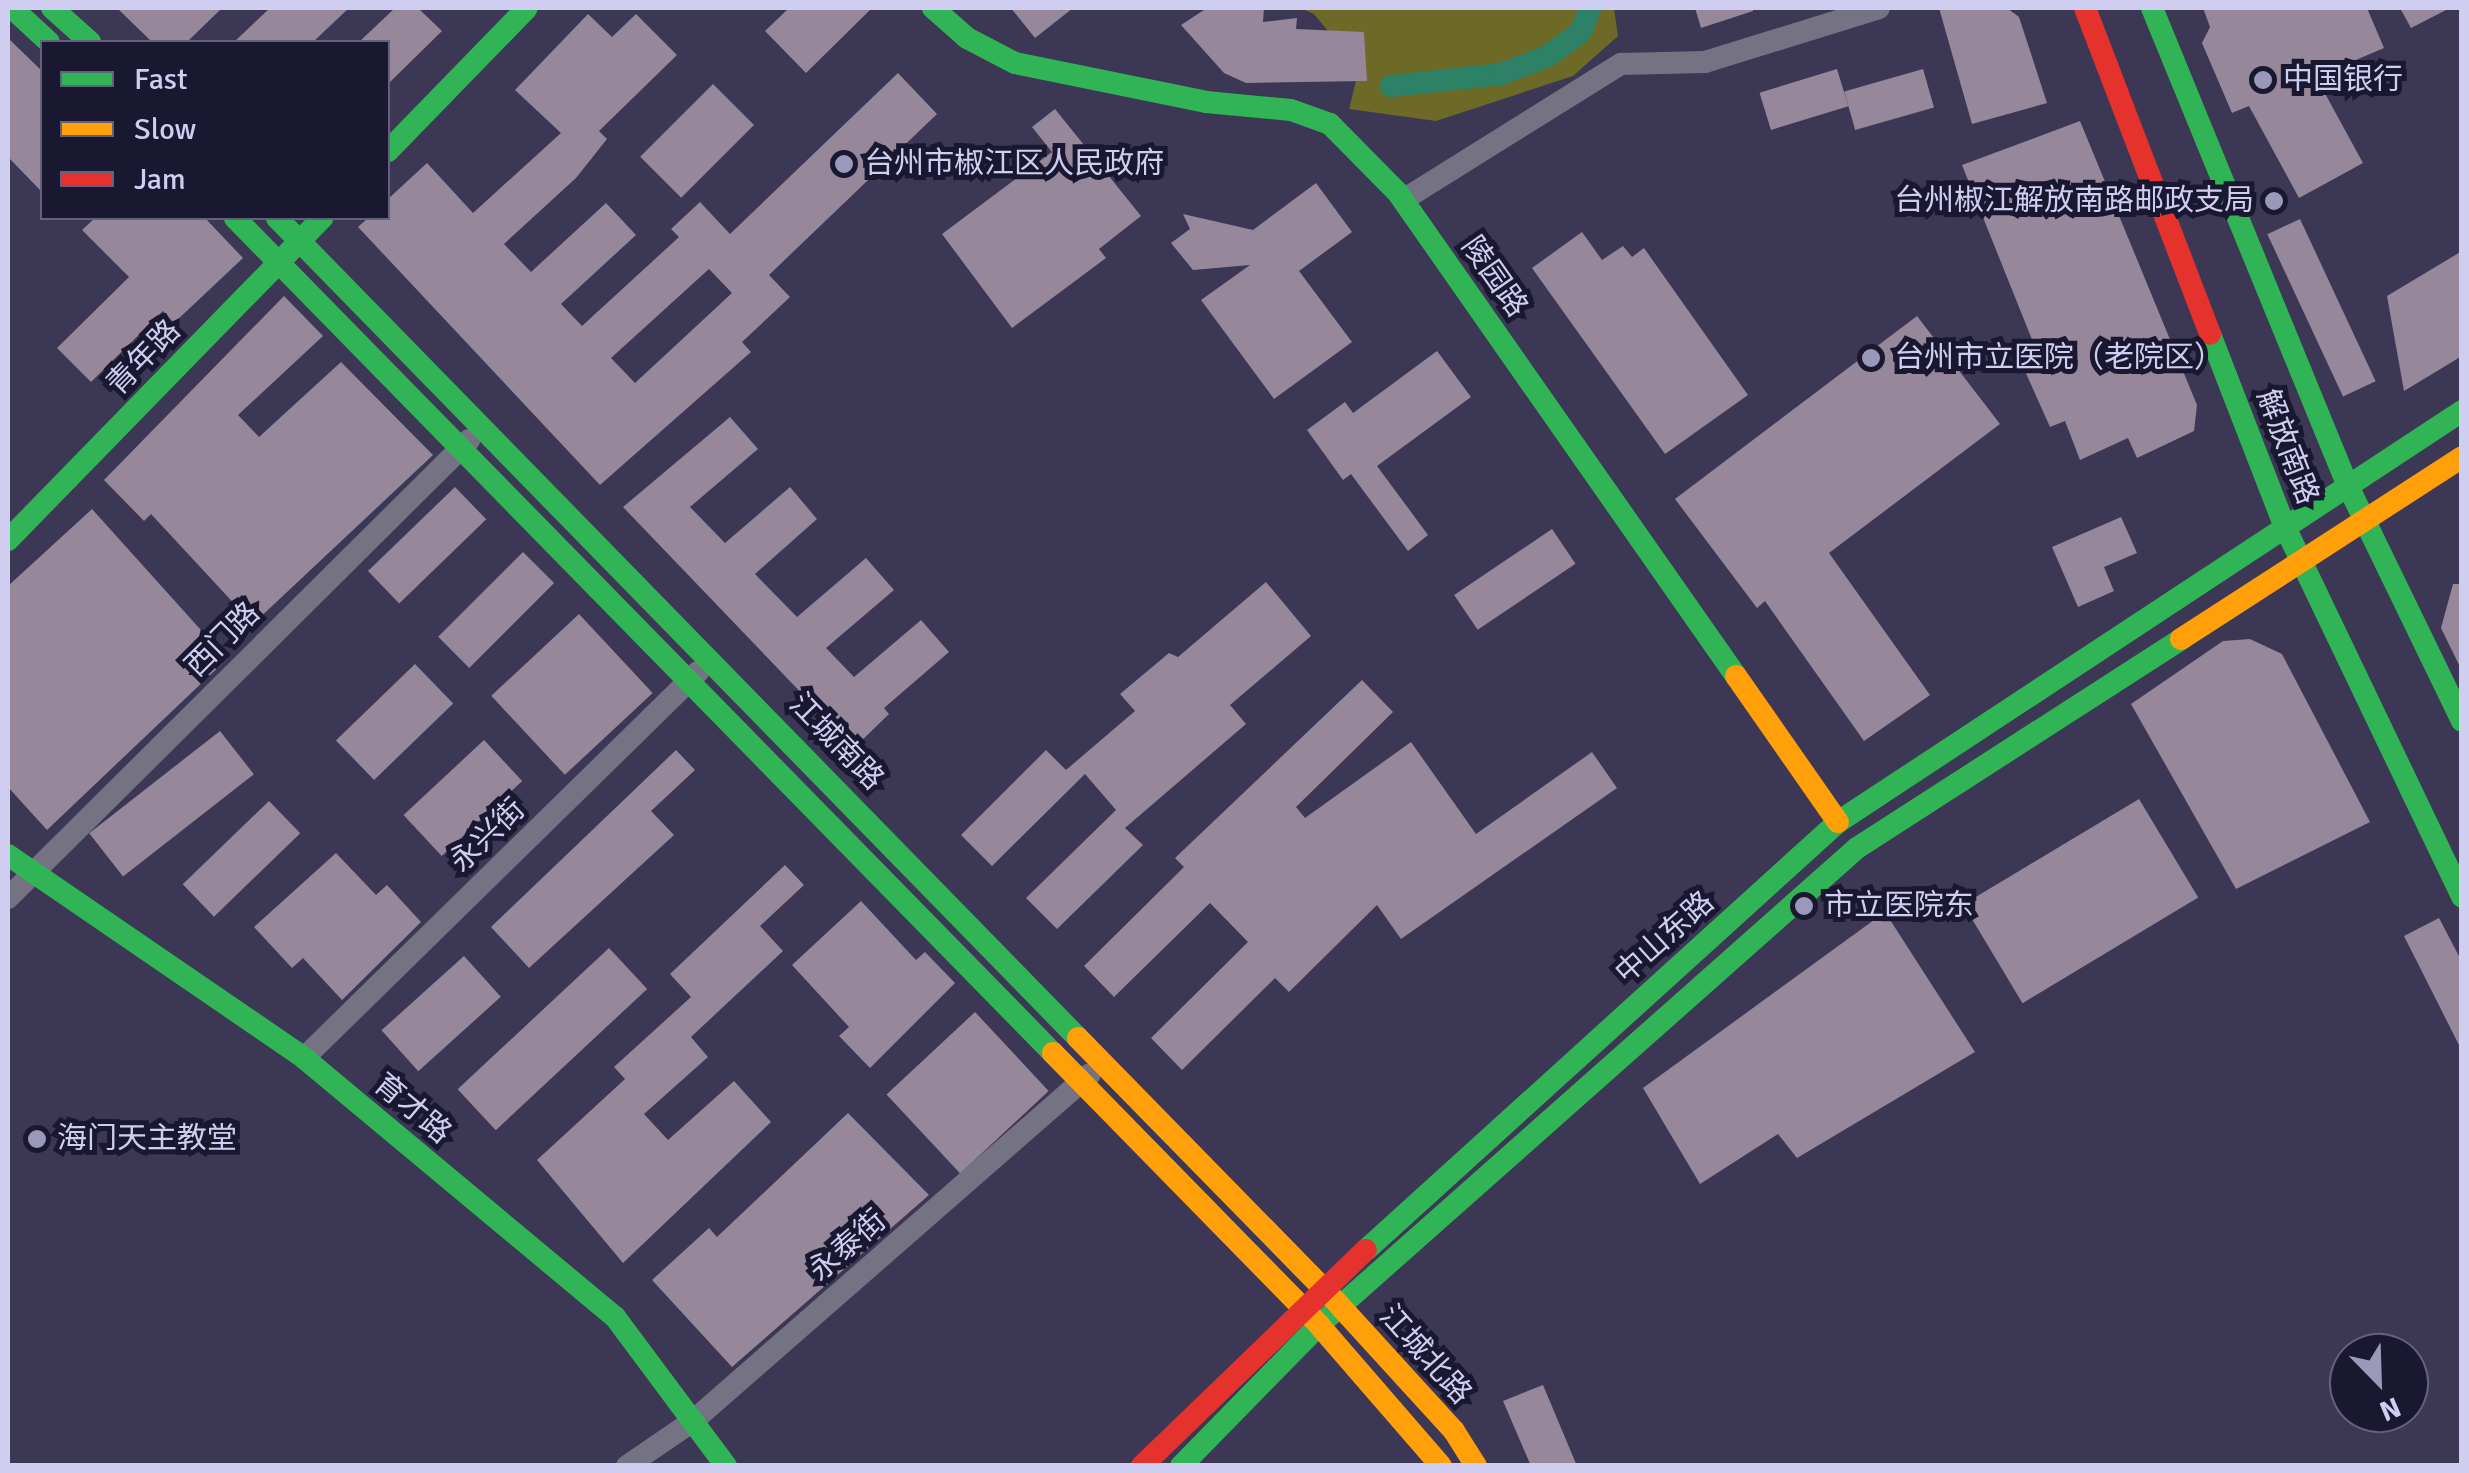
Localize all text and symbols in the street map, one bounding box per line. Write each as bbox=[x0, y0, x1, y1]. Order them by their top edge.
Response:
legend bbox=[40, 40, 390, 220]
text: Fast bbox=[134, 61, 187, 98]
place label: 中国银行 bbox=[2283, 62, 2403, 98]
marker: 中国银行 bbox=[2252, 69, 2274, 91]
text: Slow bbox=[134, 111, 196, 148]
place label: 台州市椒江区人民政府 bbox=[864, 146, 1164, 182]
marker: 台州市椒江区人民政府 bbox=[833, 153, 855, 175]
text: Jam bbox=[134, 161, 186, 198]
place label: 台州椒江解放南路邮政支局 bbox=[1894, 183, 2254, 219]
marker: 台州椒江解放南路邮政支局 bbox=[2263, 190, 2285, 212]
street label: 陵园路 bbox=[1453, 230, 1535, 324]
street label: 青年路 bbox=[100, 313, 188, 403]
place label: 台州市立医院（老院区） bbox=[1894, 340, 2224, 376]
marker: 台州市立医院（老院区） bbox=[1858, 345, 1884, 371]
street label: 解放南路 bbox=[2249, 385, 2325, 509]
street label: 西门路 bbox=[178, 595, 268, 685]
street label: 江城南路 bbox=[781, 686, 891, 798]
street label: 永兴街 bbox=[443, 792, 533, 880]
street label: 中山东路 bbox=[1608, 884, 1722, 992]
place label: 市立医院东 bbox=[1824, 888, 1974, 924]
marker: 市立医院东 bbox=[1793, 895, 1815, 917]
street label: 育才路 bbox=[366, 1066, 458, 1152]
place label: 海门天主教堂 bbox=[57, 1121, 237, 1157]
marker: 海门天主教堂 bbox=[26, 1128, 48, 1150]
street label: 永泰街 bbox=[802, 1203, 894, 1289]
street label: 江城北路 bbox=[1371, 1298, 1479, 1412]
north arrow bbox=[2329, 1333, 2429, 1433]
text: N bbox=[2374, 1389, 2406, 1428]

